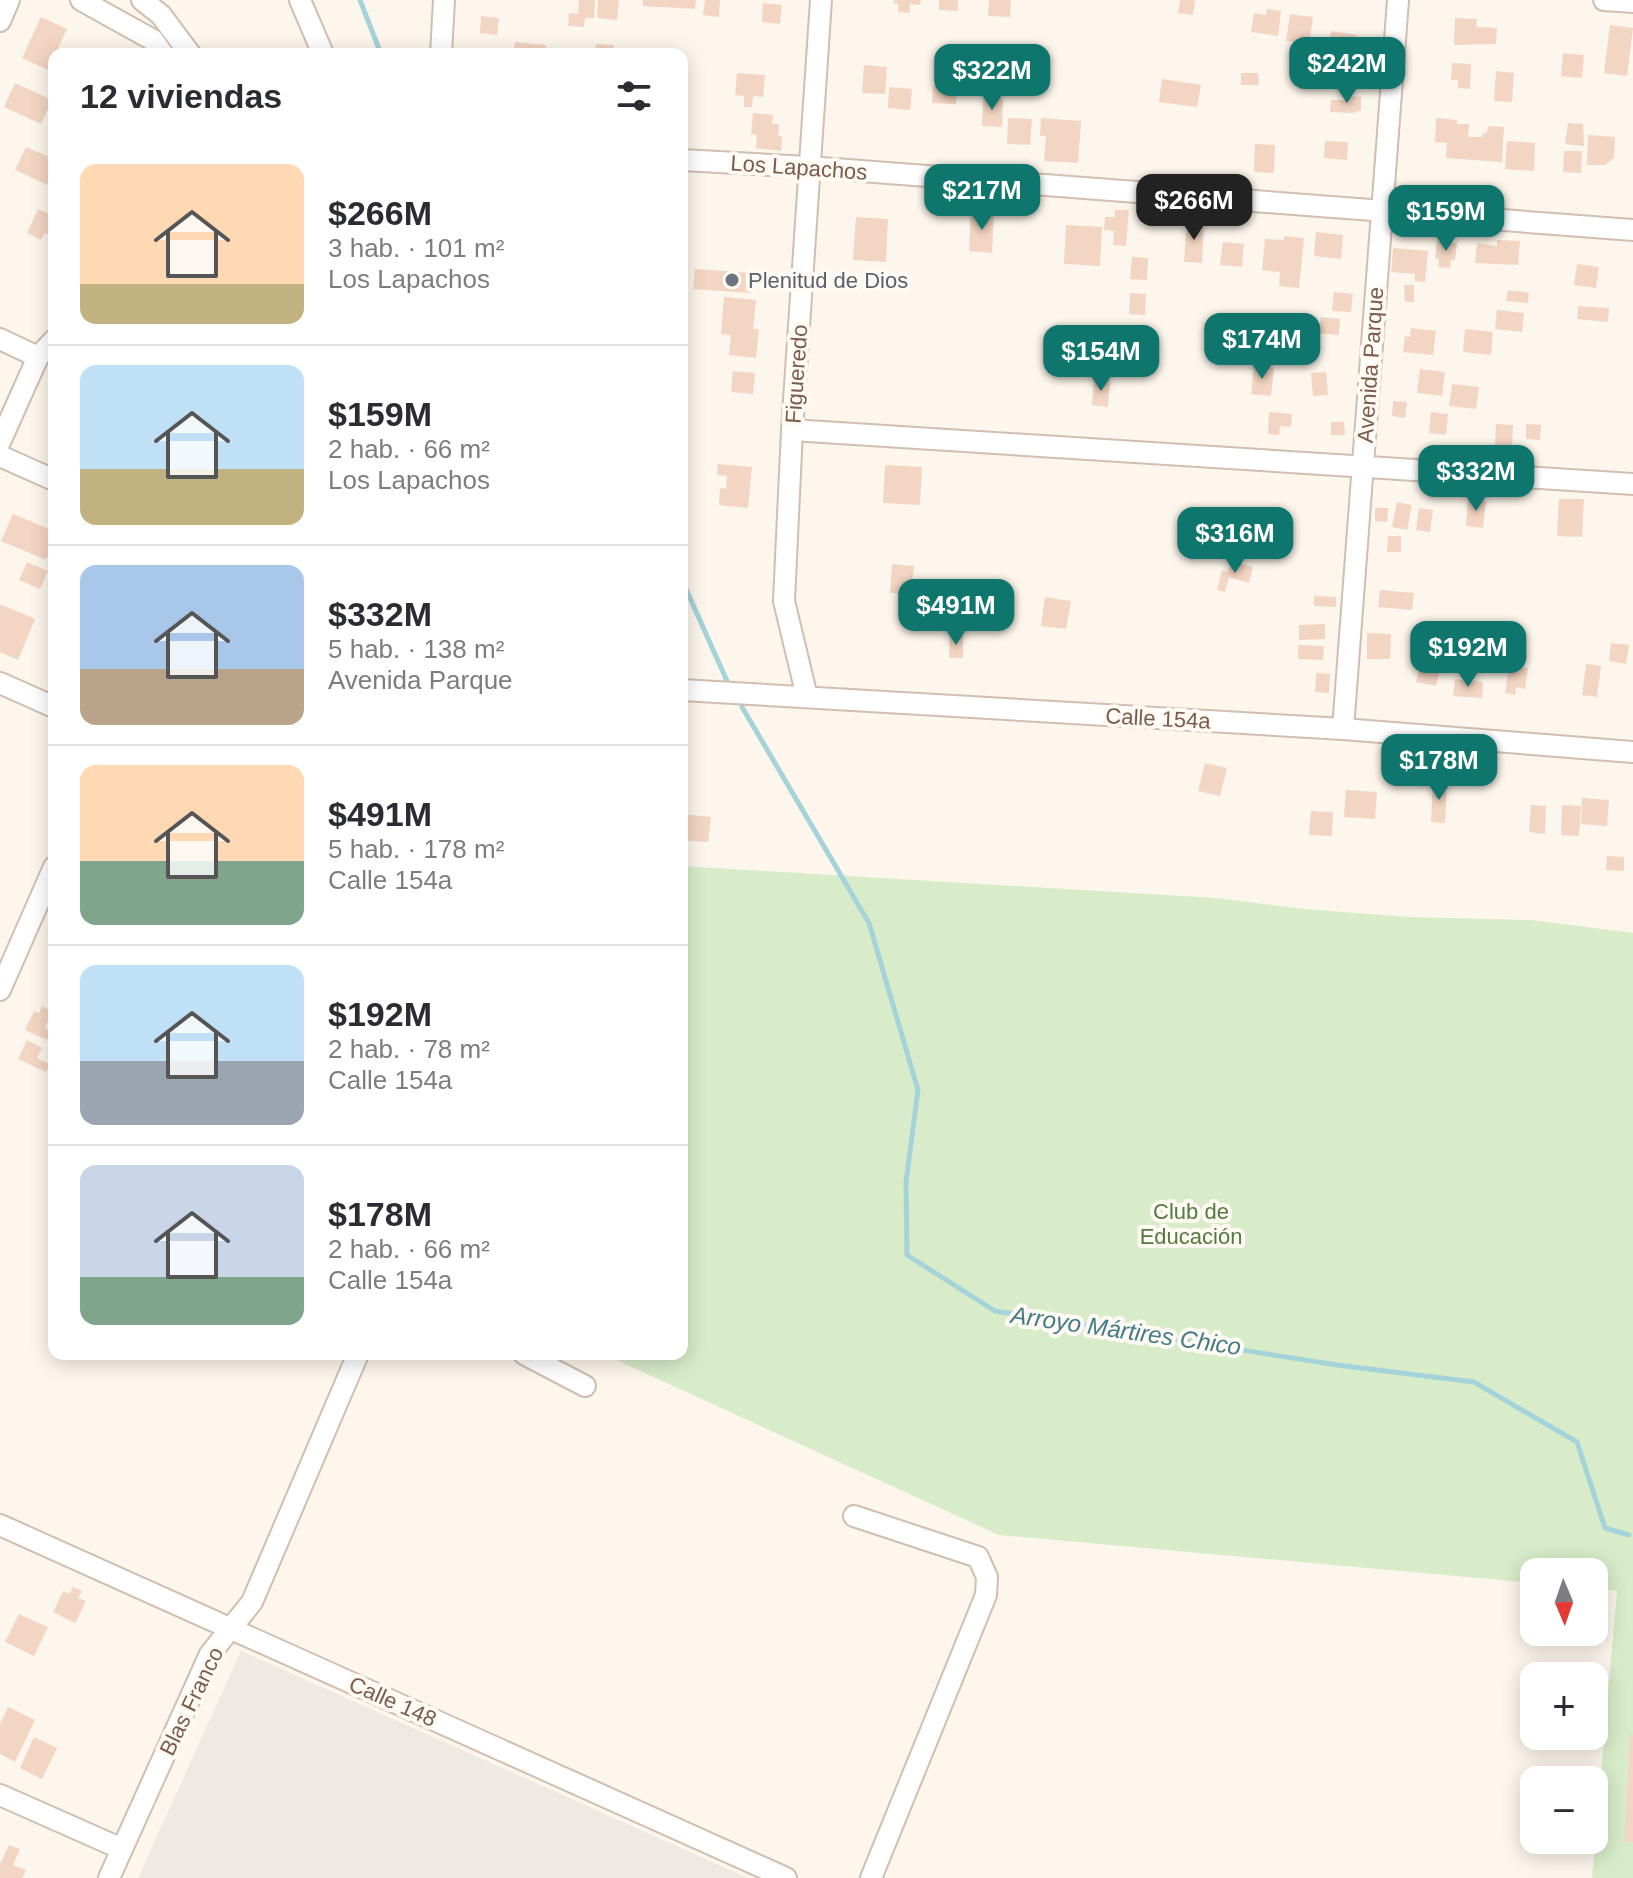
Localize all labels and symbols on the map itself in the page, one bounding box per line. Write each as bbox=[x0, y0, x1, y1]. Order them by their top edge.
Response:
pin: $242M bbox=[1291, 37, 1403, 105]
pin: $322M bbox=[936, 44, 1048, 112]
street label: Los Lapachos bbox=[730, 150, 868, 185]
pin: $217M bbox=[926, 164, 1038, 232]
pin: $266M bbox=[1138, 174, 1250, 242]
pin: $159M bbox=[1390, 185, 1502, 253]
place label: Plenitud de Dios bbox=[748, 268, 908, 293]
marker: Plenitud de Dios bbox=[723, 271, 741, 289]
street label: Avenida Parque bbox=[1353, 286, 1388, 444]
pin: $174M bbox=[1206, 313, 1318, 381]
street label: Figueredo bbox=[781, 324, 812, 424]
pin: $154M bbox=[1045, 325, 1157, 393]
pin: $332M bbox=[1420, 445, 1532, 513]
pin: $316M bbox=[1179, 507, 1291, 575]
pin: $491M bbox=[900, 579, 1012, 647]
pin: $192M bbox=[1412, 621, 1524, 689]
street label: Calle 154a bbox=[1105, 703, 1212, 734]
pin: $178M bbox=[1383, 734, 1495, 802]
park label: Club de Educación bbox=[1140, 1199, 1242, 1249]
water label: Arroyo Mártires Chico bbox=[1007, 1301, 1243, 1360]
north arrow bbox=[1520, 1558, 1608, 1646]
street label: Blas Franco bbox=[154, 1643, 228, 1759]
street label: Calle 148 bbox=[345, 1671, 440, 1732]

